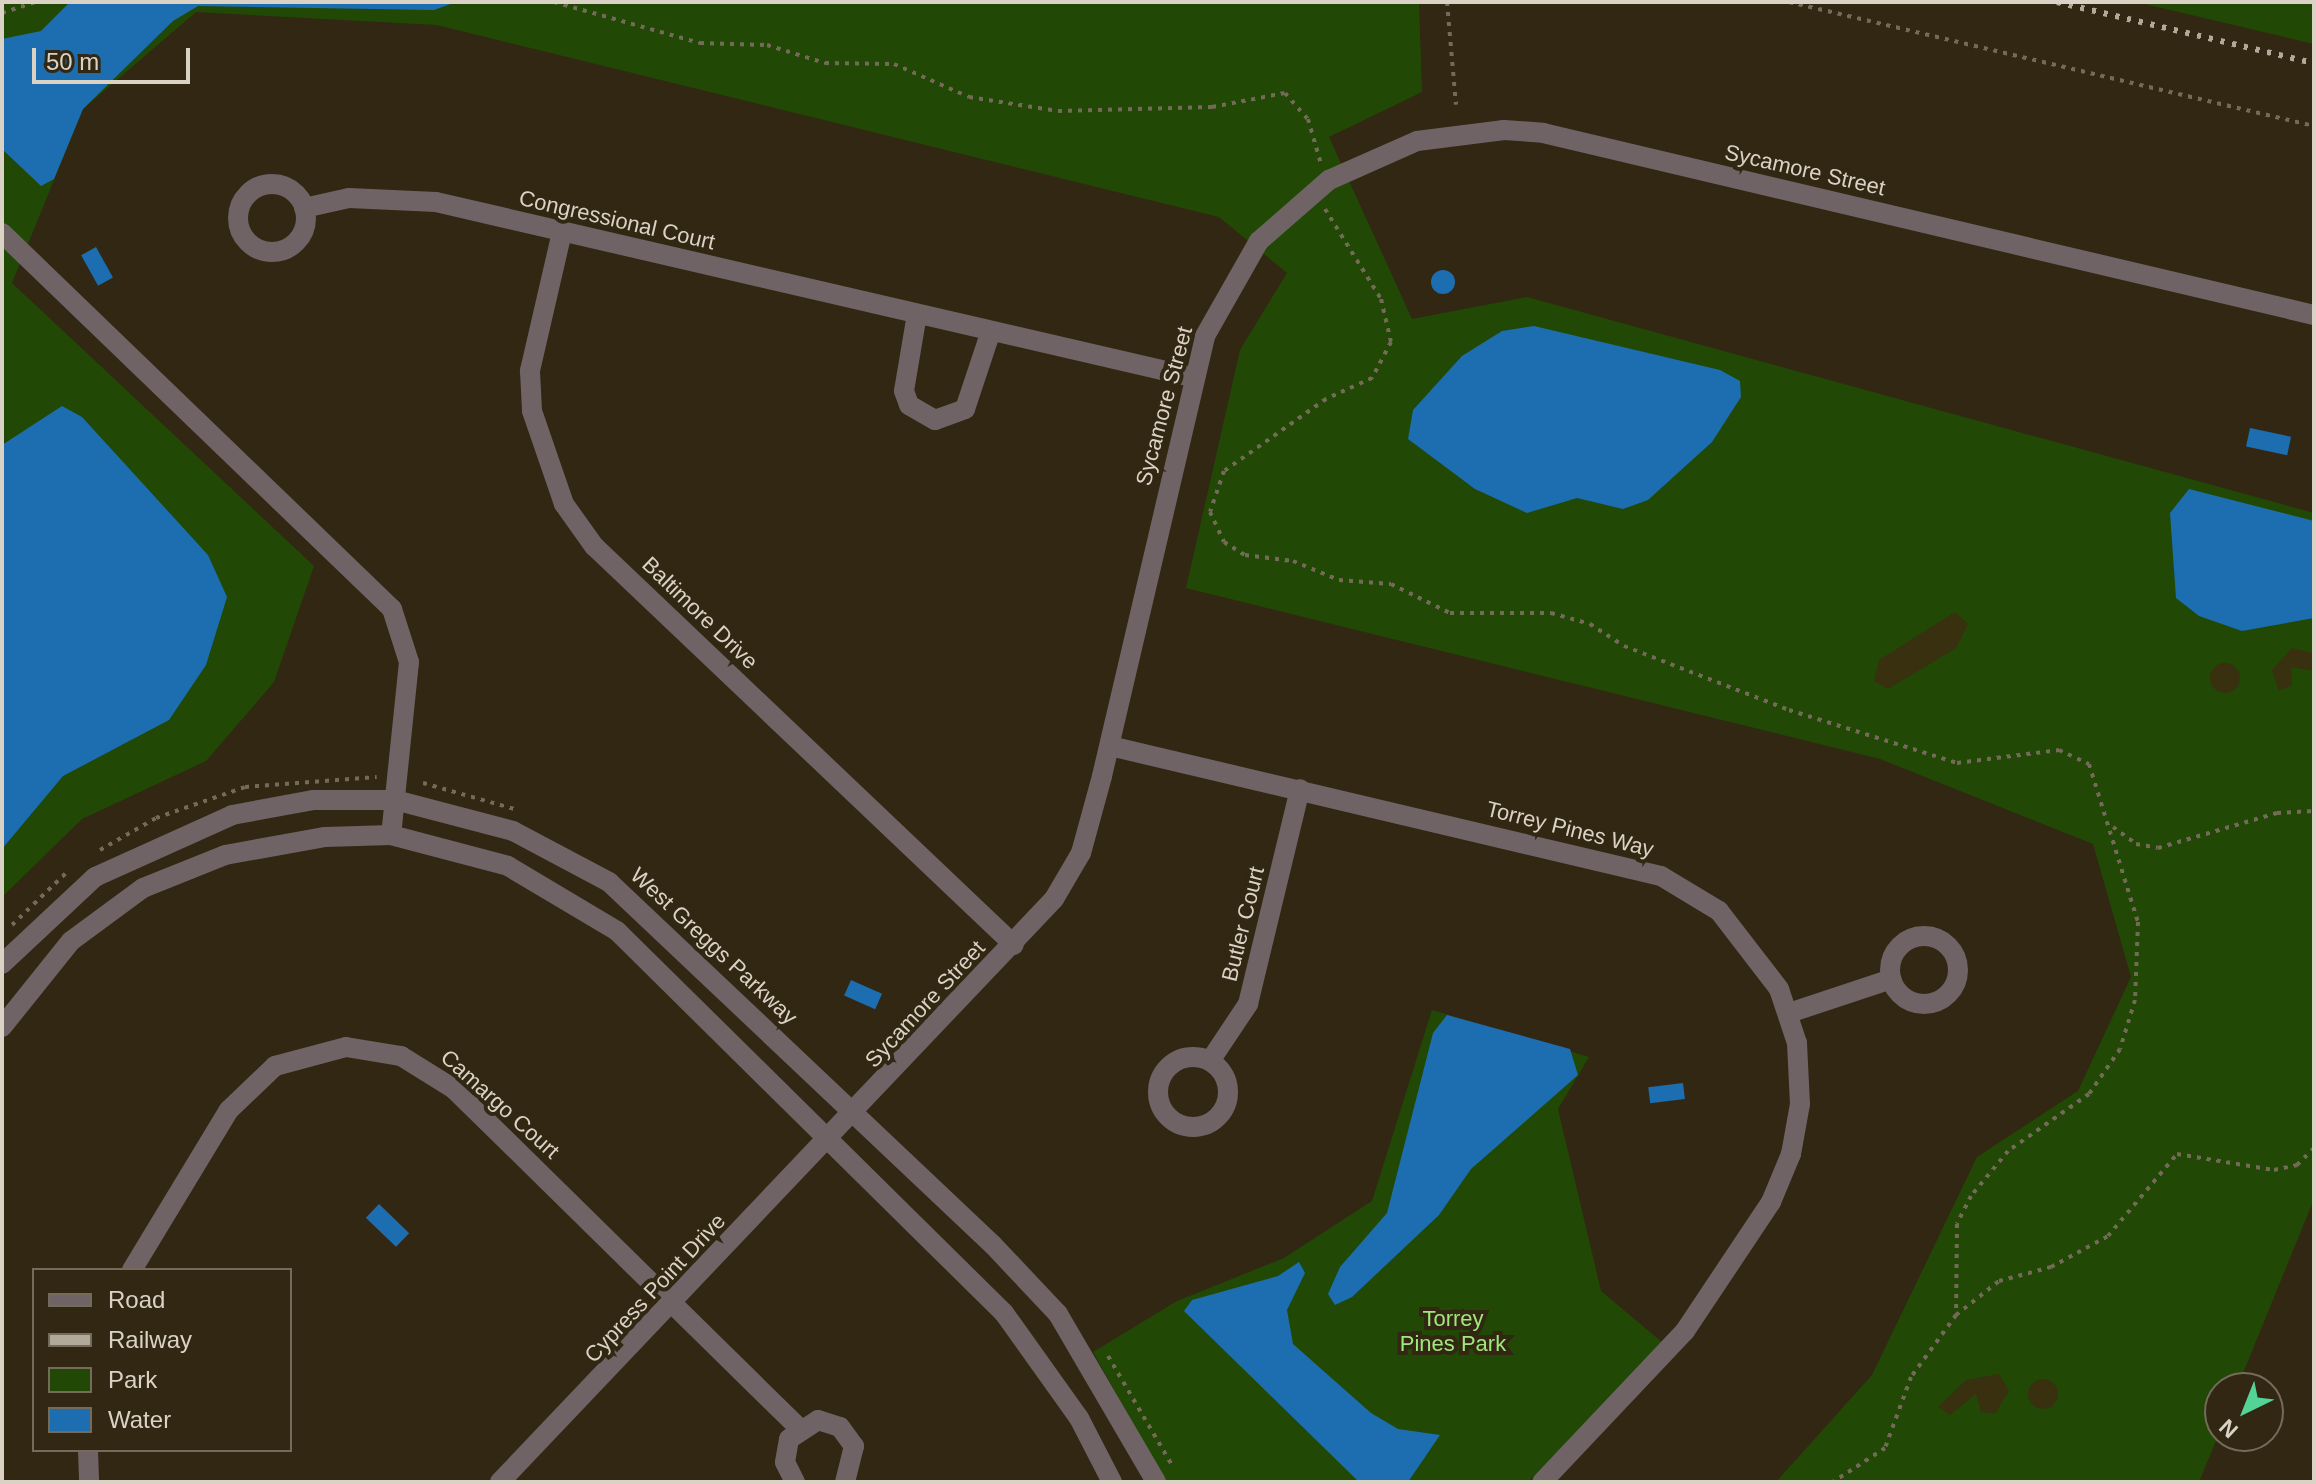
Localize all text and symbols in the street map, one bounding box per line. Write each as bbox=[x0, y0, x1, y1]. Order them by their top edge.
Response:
scale bar bbox=[36, 32, 194, 82]
text: 50 m bbox=[46, 48, 99, 75]
street label: Sycamore Street bbox=[1722, 139, 1888, 201]
street label: Congressional Court bbox=[516, 185, 718, 255]
street label: Sycamore Street bbox=[1130, 323, 1198, 489]
street label: Baltimore Drive bbox=[637, 551, 763, 675]
street label: Torrey Pines Way bbox=[1484, 795, 1656, 863]
street label: West Greggs Parkway bbox=[625, 862, 803, 1030]
street label: Butler Court bbox=[1216, 864, 1270, 984]
street label: Sycamore Street bbox=[859, 935, 991, 1073]
street label: Camargo Court bbox=[435, 1044, 565, 1164]
street label: Cypress Point Drive bbox=[579, 1208, 731, 1368]
legend bbox=[32, 1268, 292, 1452]
text: Road bbox=[108, 1286, 165, 1313]
park label: Torrey Pines Park bbox=[1400, 1305, 1506, 1356]
text: Railway bbox=[108, 1326, 192, 1353]
text: Park bbox=[108, 1366, 157, 1393]
north arrow bbox=[2204, 1372, 2284, 1452]
text: Water bbox=[108, 1406, 171, 1433]
text: N bbox=[2214, 1414, 2243, 1443]

